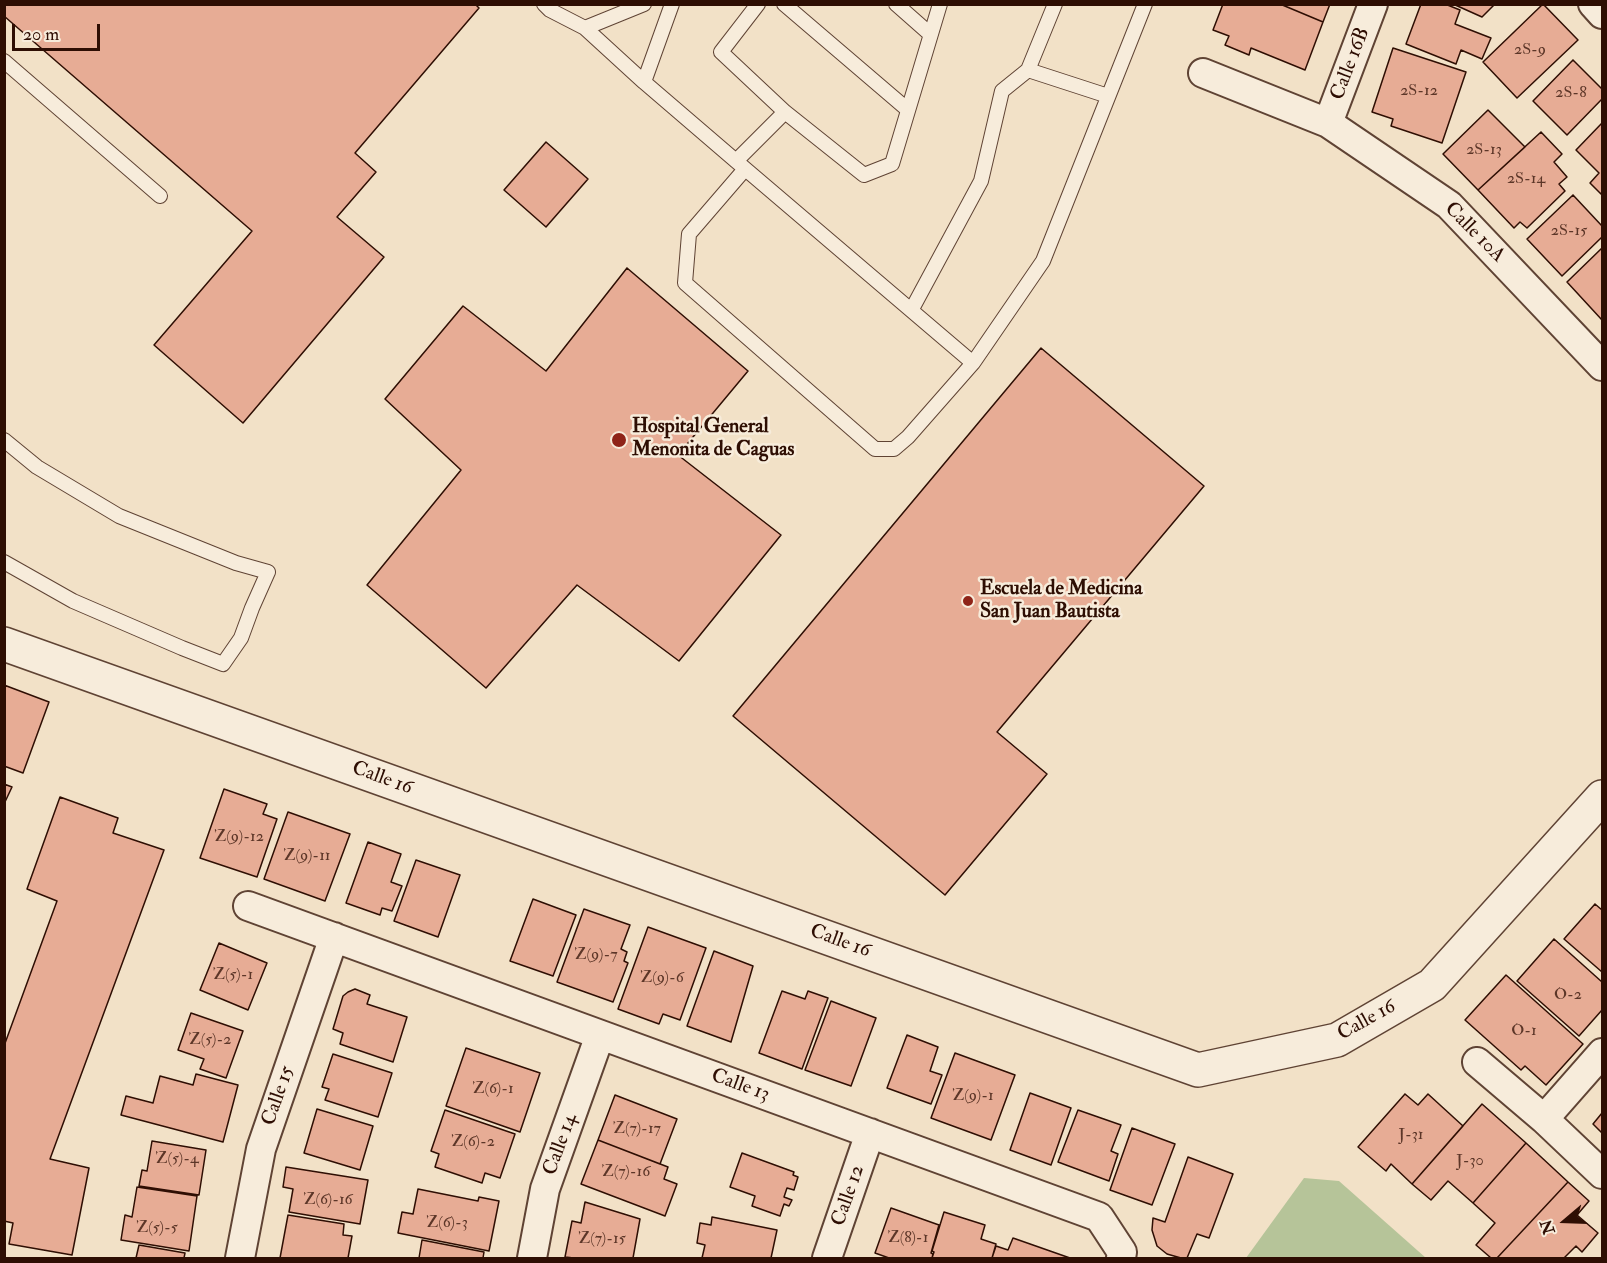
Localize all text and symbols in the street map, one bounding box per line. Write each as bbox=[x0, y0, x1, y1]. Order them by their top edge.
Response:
scale bar bbox=[15, 12, 104, 50]
text: 20 m bbox=[23, 23, 59, 46]
street label: Calle 16B bbox=[1326, 24, 1376, 104]
house number: 2S-9 bbox=[1514, 41, 1546, 61]
house number: 2S-12 bbox=[1400, 82, 1438, 102]
house number: 2S-8 bbox=[1555, 84, 1587, 104]
house number: 2S-13 bbox=[1466, 141, 1502, 161]
house number: 2S-14 bbox=[1507, 170, 1545, 190]
street label: Calle 10A bbox=[1439, 198, 1509, 268]
house number: 2S-15 bbox=[1551, 222, 1587, 242]
place label: Hospital General Menonita de Caguas bbox=[632, 416, 794, 463]
marker: Hospital General Menonita de Caguas bbox=[610, 431, 628, 449]
place label: Escuela de Medicina San Juan Bautista bbox=[980, 578, 1142, 625]
marker: Escuela de Medicina San Juan Bautista bbox=[961, 594, 975, 608]
street label: Calle 16 bbox=[348, 757, 416, 801]
house number: Z(9)-12 bbox=[214, 828, 264, 848]
house number: Z(9)-11 bbox=[283, 847, 331, 867]
street label: Calle 16 bbox=[806, 920, 874, 964]
house number: Z(9)-7 bbox=[574, 946, 618, 966]
house number: Z(5)-1 bbox=[213, 966, 253, 986]
house number: Z(9)-6 bbox=[640, 969, 684, 989]
house number: O-2 bbox=[1554, 986, 1582, 1006]
street label: Calle 16 bbox=[1334, 995, 1400, 1047]
house number: O-1 bbox=[1511, 1022, 1537, 1042]
house number: Z(5)-2 bbox=[189, 1031, 231, 1051]
street label: Calle 15 bbox=[258, 1063, 300, 1129]
street label: Calle 13 bbox=[708, 1064, 772, 1108]
house number: Z(6)-1 bbox=[472, 1080, 514, 1100]
house number: Z(9)-1 bbox=[952, 1087, 994, 1107]
street label: Calle 14 bbox=[539, 1111, 583, 1179]
house number: Z(7)-17 bbox=[613, 1120, 661, 1140]
house number: J-31 bbox=[1398, 1126, 1424, 1146]
house number: Z(6)-2 bbox=[451, 1133, 495, 1153]
house number: Z(5)-4 bbox=[155, 1150, 199, 1170]
house number: J-30 bbox=[1456, 1152, 1484, 1172]
street label: Calle 12 bbox=[827, 1162, 871, 1230]
house number: Z(7)-16 bbox=[602, 1163, 650, 1183]
house number: Z(6)-16 bbox=[303, 1191, 353, 1211]
north arrow bbox=[1535, 1191, 1595, 1251]
house number: Z(6)-3 bbox=[426, 1214, 468, 1234]
text: N bbox=[1536, 1217, 1560, 1237]
house number: Z(5)-5 bbox=[136, 1219, 178, 1239]
house number: Z(8)-1 bbox=[888, 1229, 928, 1249]
house number: Z(7)-15 bbox=[578, 1230, 626, 1250]

